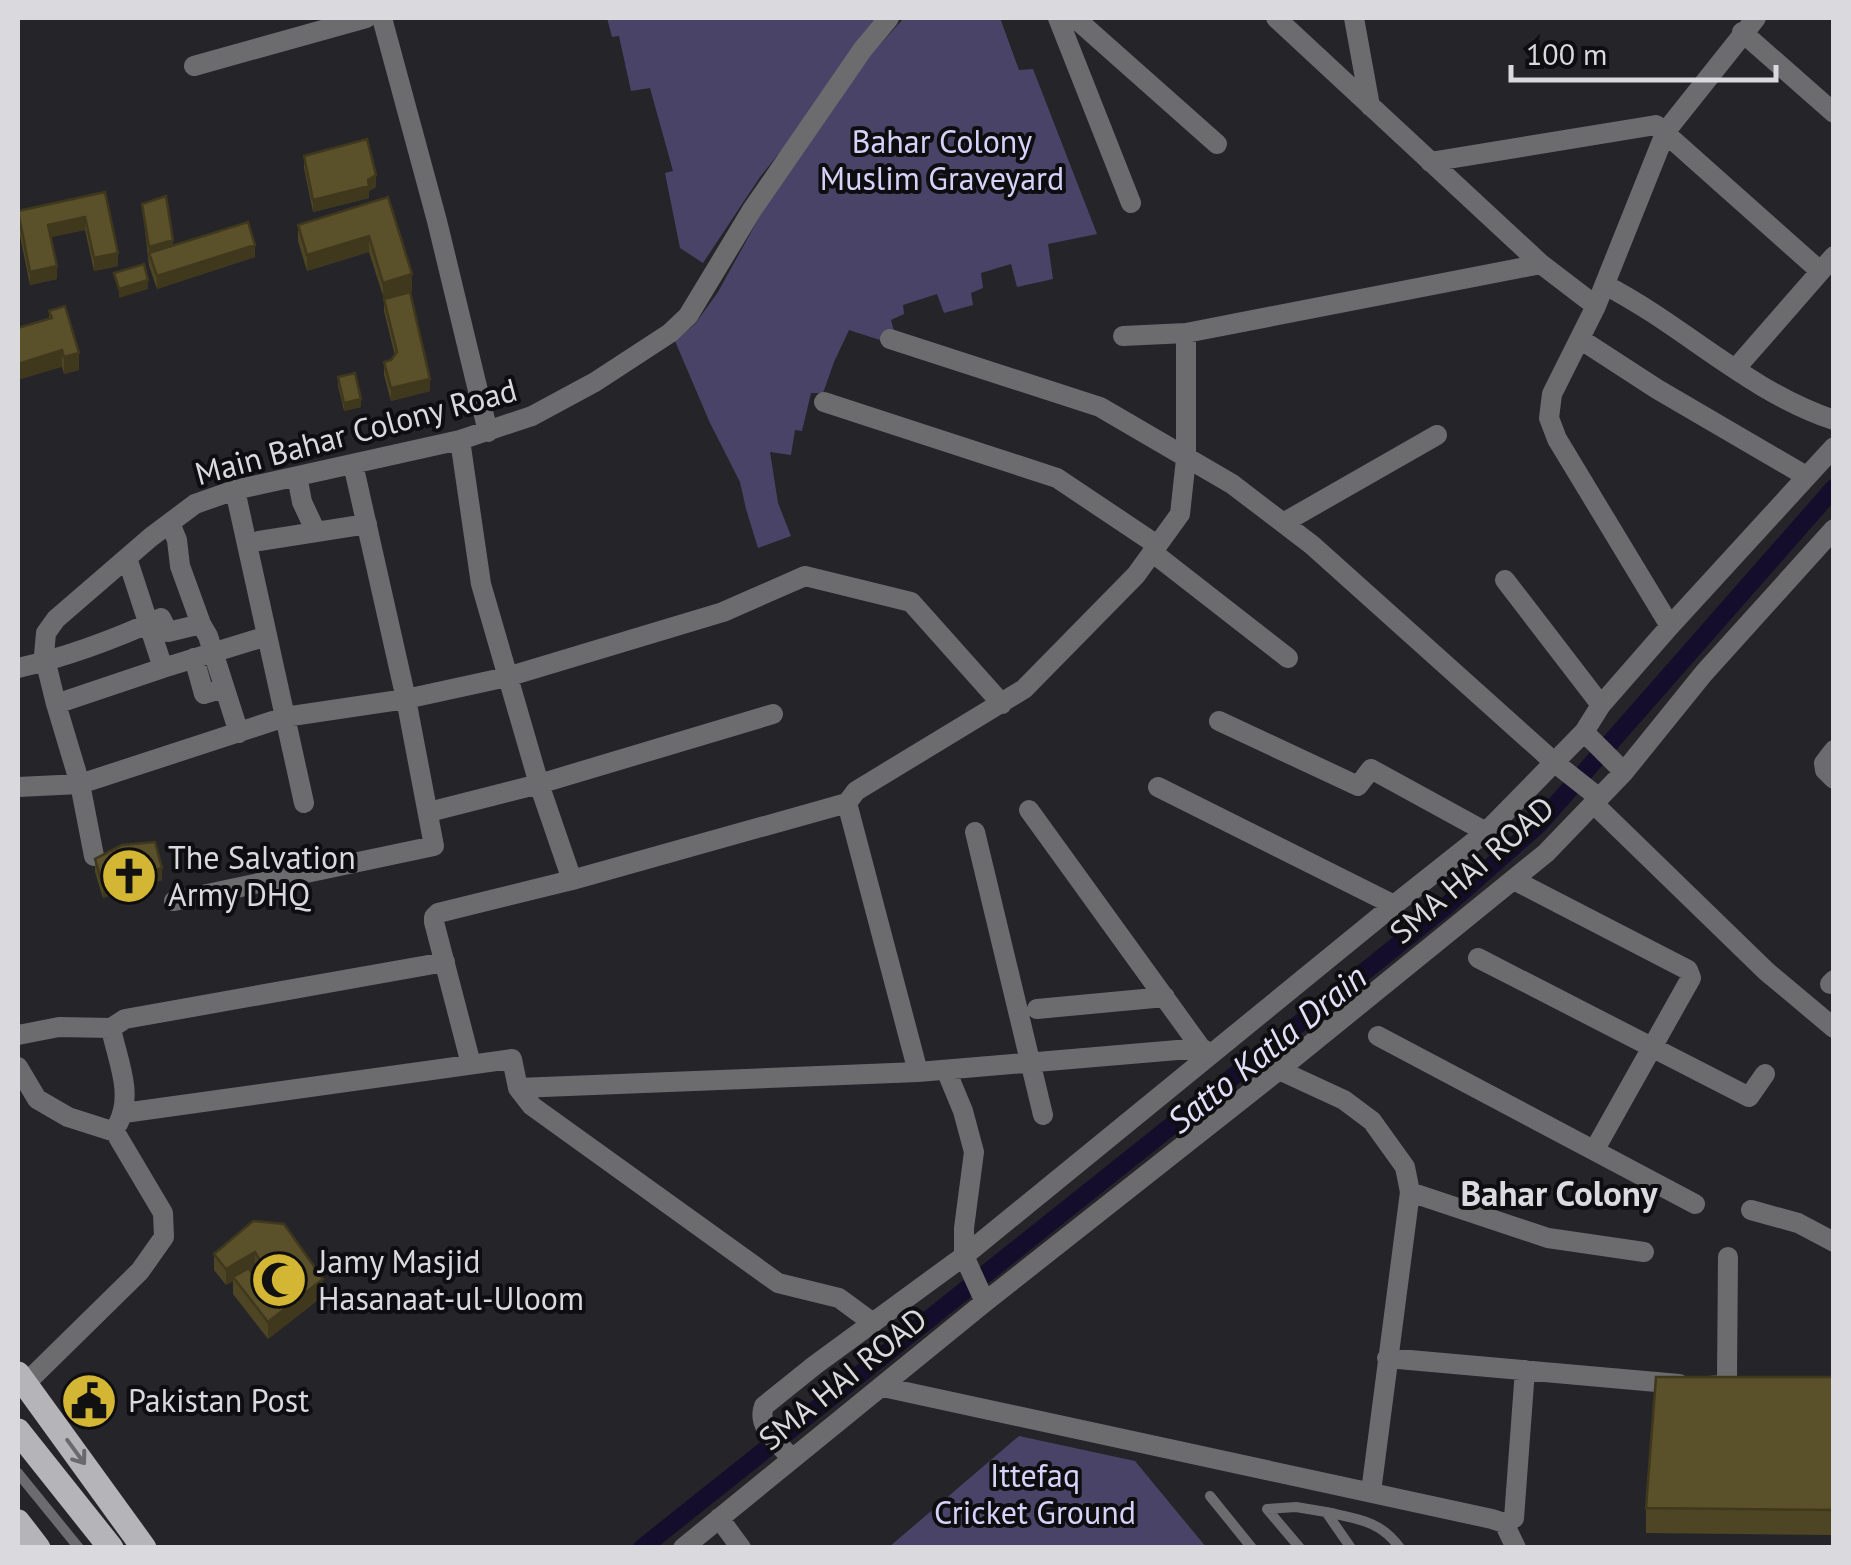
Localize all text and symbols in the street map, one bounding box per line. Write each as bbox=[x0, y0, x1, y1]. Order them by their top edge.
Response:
scale bar bbox=[1511, 20, 1776, 82]
text: 100 m bbox=[1526, 34, 1607, 73]
park label: Bahar Colony Muslim Graveyard bbox=[820, 120, 1064, 199]
street label: Main Bahar Colony Road bbox=[190, 368, 521, 494]
street label: SMA HAI ROAD bbox=[1380, 786, 1562, 952]
place label: The Salvation Army DHQ bbox=[168, 836, 356, 915]
church icon: The Salvation Army DHQ bbox=[99, 846, 159, 906]
water label: Satto Katla Drain bbox=[1157, 954, 1376, 1143]
district label: Bahar Colony bbox=[1460, 1170, 1659, 1216]
place label: Jamy Masjid Hasanaat-ul-Uloom bbox=[316, 1240, 584, 1319]
mosque icon: Jamy Masjid Hasanaat-ul-Uloom bbox=[249, 1250, 309, 1310]
street label: SMA HAI ROAD bbox=[750, 1297, 935, 1459]
public building icon: Pakistan Post bbox=[59, 1371, 119, 1431]
place label: Pakistan Post bbox=[128, 1379, 309, 1421]
one-way arrow bbox=[65, 1438, 86, 1465]
park label: Ittefaq Cricket Ground bbox=[934, 1454, 1136, 1533]

